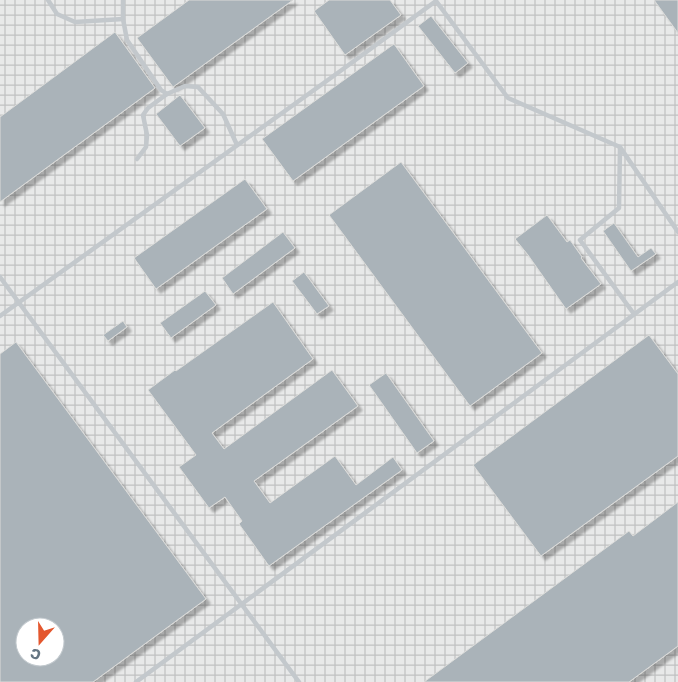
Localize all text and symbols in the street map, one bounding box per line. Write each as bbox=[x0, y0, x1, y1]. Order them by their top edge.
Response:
north arrow bbox=[15, 617, 65, 667]
text: С bbox=[28, 645, 43, 664]

